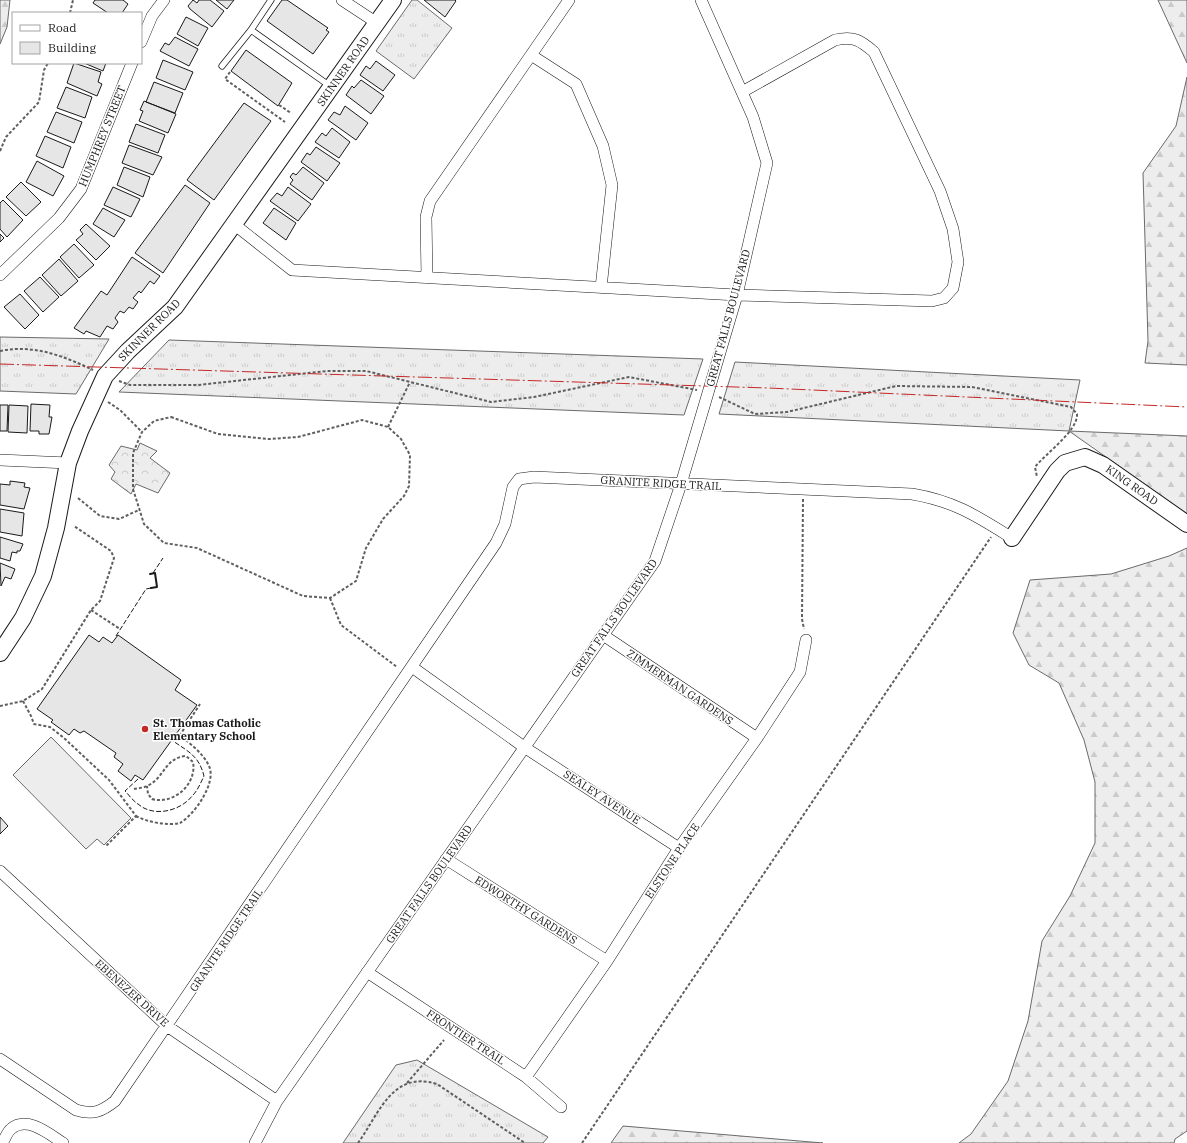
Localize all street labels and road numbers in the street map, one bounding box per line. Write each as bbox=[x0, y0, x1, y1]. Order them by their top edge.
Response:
street label: SKINNER ROAD bbox=[314, 33, 372, 109]
street label: HUMPHREY STREET bbox=[75, 83, 129, 189]
street label: GREAT FALLS BOULEVARD bbox=[703, 248, 753, 388]
street label: SKINNER ROAD bbox=[115, 296, 183, 364]
street label: KING ROAD bbox=[1103, 462, 1161, 508]
street label: GRANITE RIDGE TRAIL bbox=[600, 473, 722, 493]
street label: GREAT FALLS BOULEVARD bbox=[568, 556, 660, 680]
street label: ZIMMERMAN GARDENS bbox=[624, 646, 736, 728]
street label: SEALEY AVENUE bbox=[561, 767, 643, 827]
street label: ELSTONE PLACE bbox=[642, 821, 702, 901]
street label: GREAT FALLS BOULEVARD bbox=[383, 822, 475, 946]
street label: EDWORTHY GARDENS bbox=[472, 873, 580, 947]
street label: GRANITE RIDGE TRAIL bbox=[186, 886, 266, 994]
street label: EBENEZER DRIVE bbox=[92, 956, 172, 1030]
street label: FRONTIER TRAIL bbox=[424, 1006, 508, 1068]

